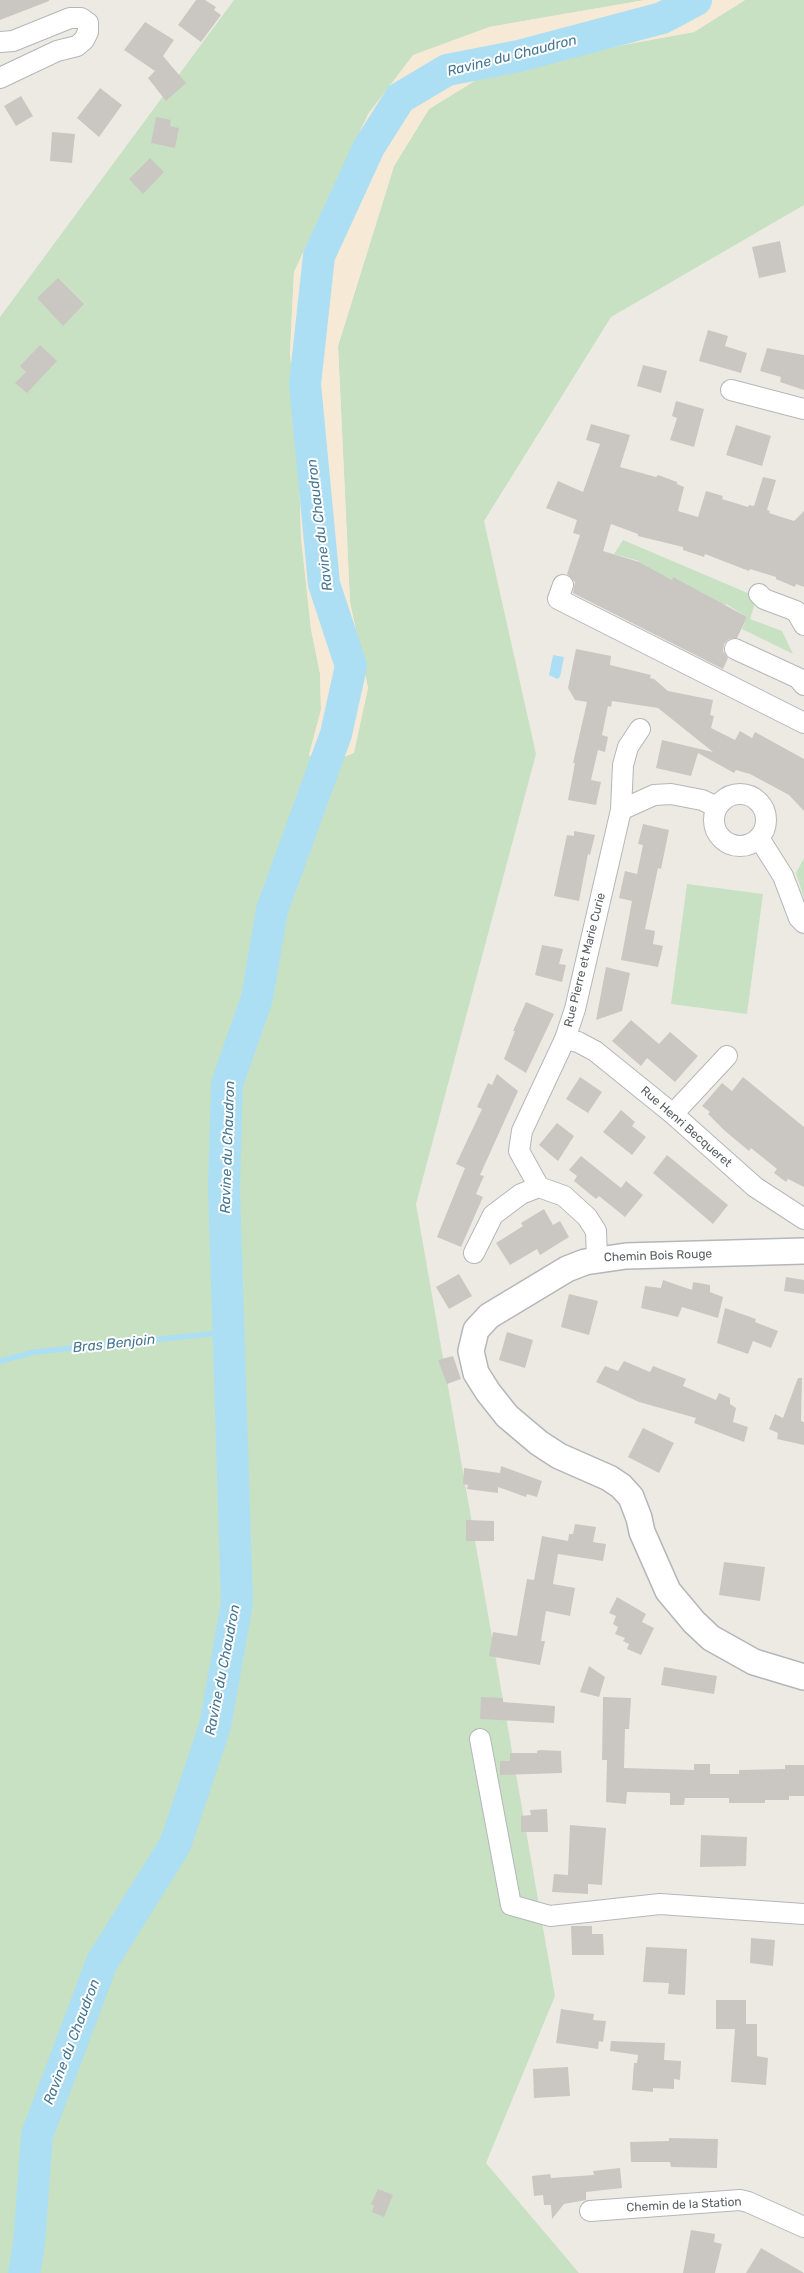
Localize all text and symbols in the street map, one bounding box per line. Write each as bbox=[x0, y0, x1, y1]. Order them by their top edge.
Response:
water label: Ravine du Chaudron bbox=[445, 32, 579, 80]
water label: Ravine du Chaudron bbox=[304, 458, 336, 592]
street label: Rue Pierre et Marie Curie bbox=[561, 891, 609, 1029]
water label: Ravine du Chaudron bbox=[217, 1080, 239, 1214]
street label: Rue Henri Becqueret bbox=[638, 1084, 734, 1170]
street label: Chemin Bois Rouge bbox=[604, 1247, 712, 1265]
water label: Bras Benjoin bbox=[72, 1331, 156, 1357]
water label: Ravine du Chaudron bbox=[202, 1603, 244, 1737]
water label: Ravine du Chaudron bbox=[40, 1977, 104, 2107]
street label: Chemin de la Station bbox=[626, 2195, 742, 2215]

